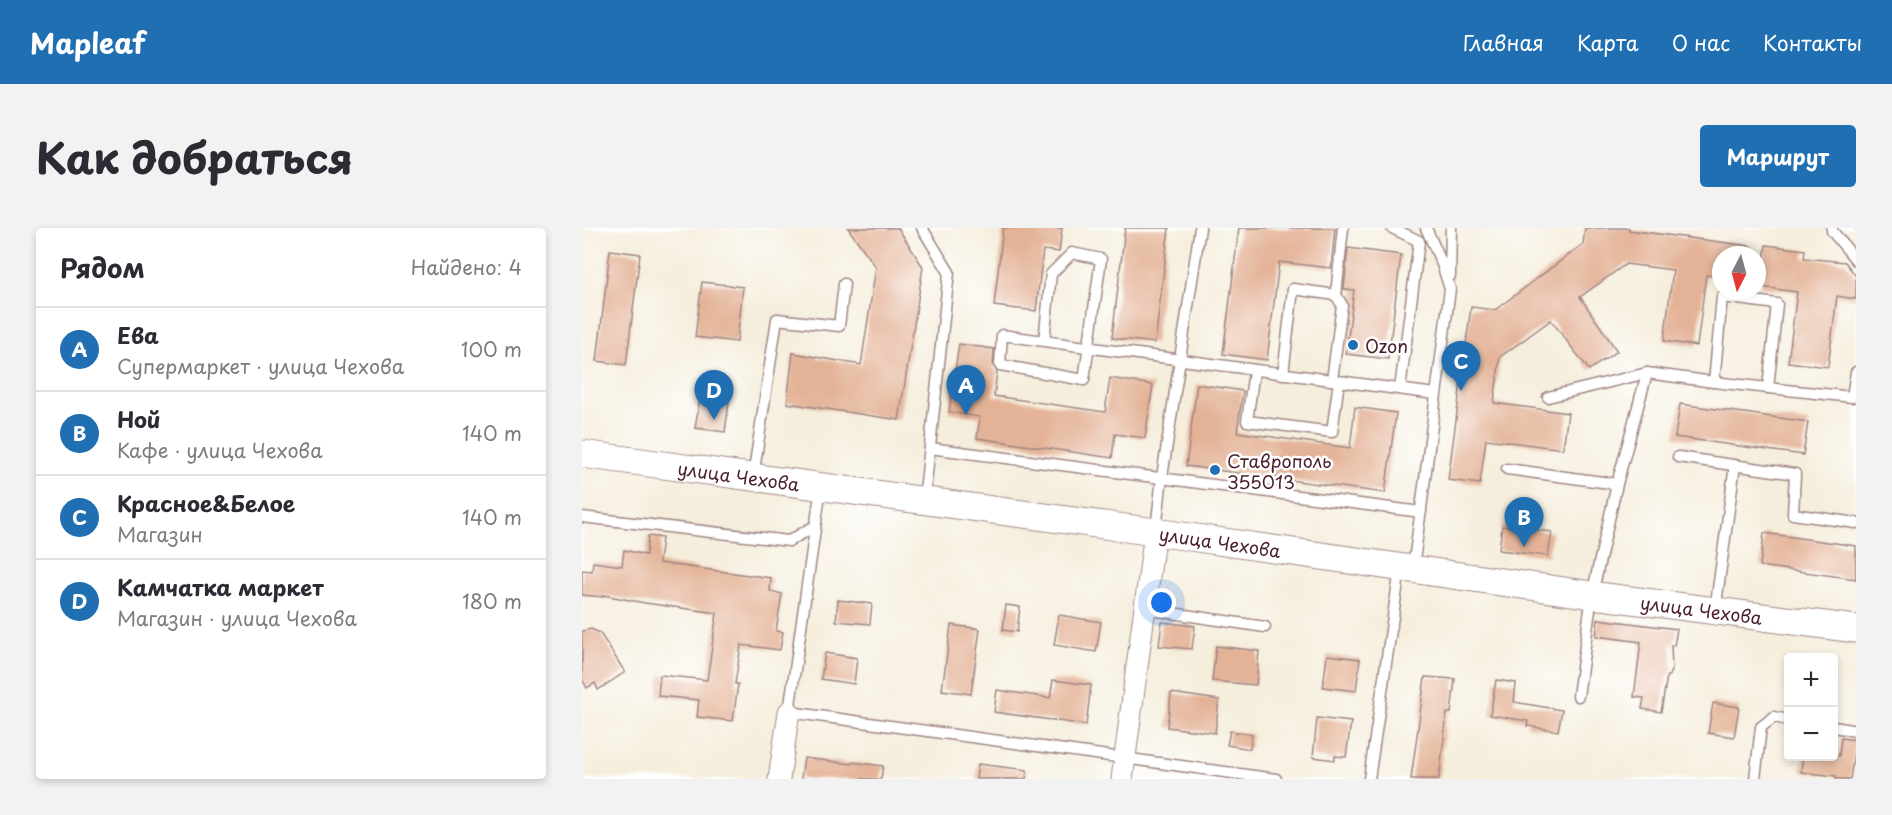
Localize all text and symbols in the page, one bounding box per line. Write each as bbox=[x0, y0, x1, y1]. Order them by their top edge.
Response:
text: Mapleaf bbox=[30, 21, 146, 64]
text: Главная bbox=[1463, 26, 1544, 58]
text: Карта bbox=[1577, 26, 1639, 58]
text: О нас bbox=[1672, 26, 1730, 58]
text: Контакты bbox=[1763, 26, 1862, 58]
text: Как добраться bbox=[36, 125, 353, 188]
button: Маршрут bbox=[1700, 125, 1856, 187]
north arrow bbox=[1712, 246, 1766, 300]
text: Рядом bbox=[60, 248, 145, 287]
text: Найдено: 4 bbox=[411, 252, 522, 282]
text: Ева bbox=[117, 318, 159, 351]
place label: Ozon bbox=[1365, 332, 1408, 359]
text: A bbox=[72, 334, 87, 364]
text: 100 m bbox=[461, 334, 522, 364]
marker: Ozon bbox=[1346, 338, 1360, 352]
pin: C bbox=[1442, 342, 1480, 391]
text: Супермаркет · улица Чехова bbox=[117, 351, 404, 381]
pin: A bbox=[946, 366, 986, 415]
pin: D bbox=[694, 370, 734, 420]
text: Ной bbox=[117, 402, 161, 435]
text: B bbox=[73, 418, 86, 448]
text: 140 m bbox=[462, 418, 522, 448]
text: Кафе · улица Чехова bbox=[117, 435, 323, 465]
place label: Ставрополь 355013 bbox=[1227, 447, 1331, 495]
street label: улица Чехова bbox=[676, 454, 802, 497]
marker: Ставрополь 355013 bbox=[1208, 463, 1222, 477]
text: Красное&Белое bbox=[117, 486, 295, 519]
pin: B bbox=[1504, 498, 1544, 547]
text: C bbox=[72, 502, 87, 532]
text: 140 m bbox=[462, 502, 522, 532]
text: Магазин bbox=[117, 519, 203, 549]
street label: улица Чехова bbox=[1157, 519, 1283, 564]
text: Камчатка маркет bbox=[117, 570, 324, 603]
text: D bbox=[72, 586, 87, 616]
text: 180 m bbox=[462, 586, 522, 616]
your location bbox=[1147, 588, 1176, 617]
street label: улица Чехова bbox=[1639, 588, 1765, 630]
text: Магазин · улица Чехова bbox=[117, 603, 357, 633]
map controls bbox=[1784, 653, 1838, 761]
button: + bbox=[1784, 653, 1838, 707]
button: − bbox=[1784, 707, 1838, 761]

